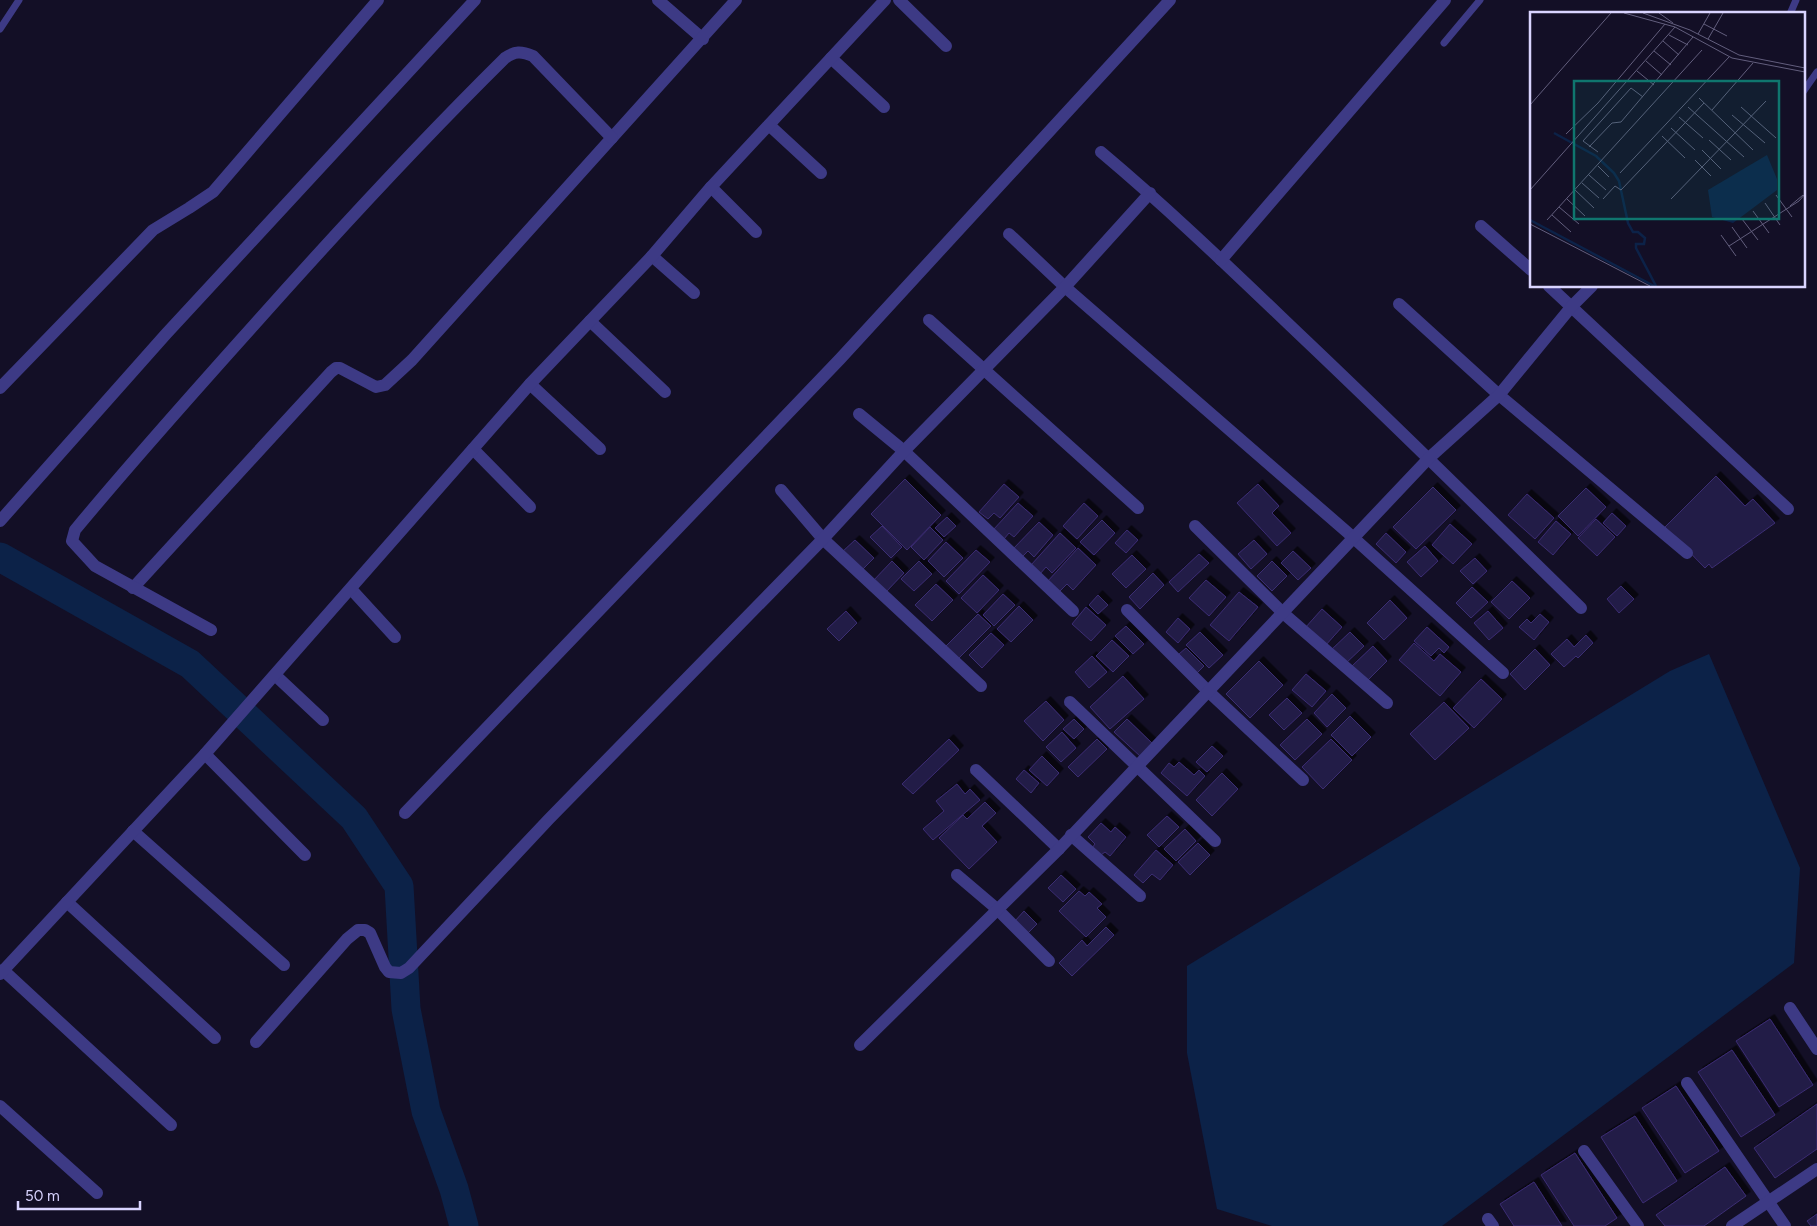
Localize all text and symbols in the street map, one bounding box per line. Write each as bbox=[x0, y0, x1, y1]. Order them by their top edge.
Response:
inset map bbox=[1530, 12, 1804, 288]
scale bar bbox=[18, 1178, 140, 1210]
text: 50 m bbox=[25, 1187, 60, 1205]

